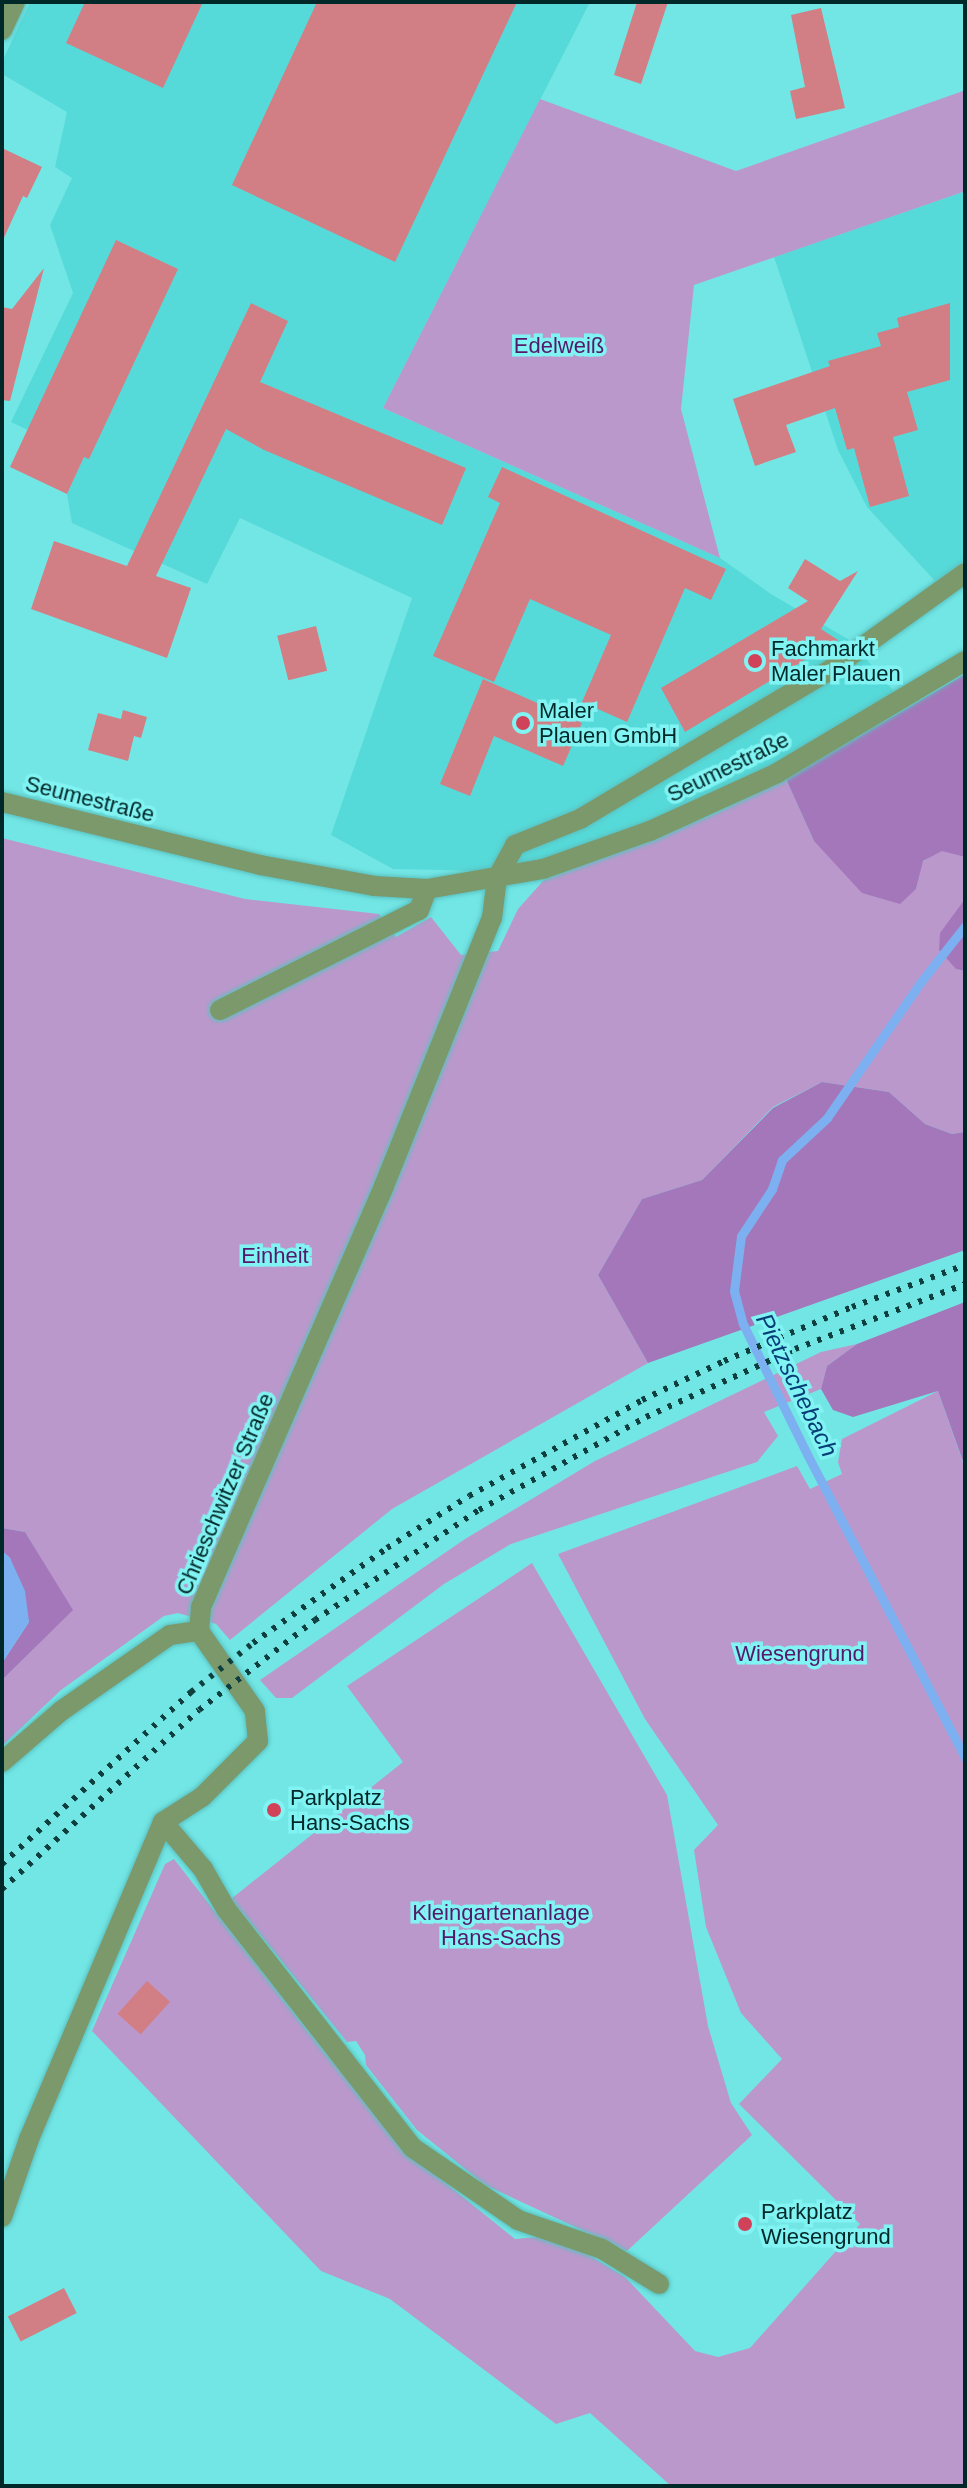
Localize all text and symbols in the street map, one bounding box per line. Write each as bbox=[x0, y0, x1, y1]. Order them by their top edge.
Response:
park label: Edelweiß bbox=[514, 333, 604, 359]
place label: Fachmarkt Maler Plauen bbox=[771, 635, 901, 686]
marker: Fachmarkt Maler Plauen bbox=[746, 652, 764, 670]
place label: Maler Plauen GmbH bbox=[539, 697, 677, 748]
marker: Maler Plauen GmbH bbox=[514, 714, 532, 732]
street label: Seumestraße bbox=[663, 726, 793, 808]
street label: Seumestraße bbox=[23, 770, 157, 828]
park label: Einheit bbox=[241, 1243, 309, 1269]
water label: Pietzschebach bbox=[750, 1309, 844, 1461]
street label: Chrieschwitzer Straße bbox=[171, 1389, 279, 1599]
park label: Wiesengrund bbox=[735, 1641, 865, 1667]
place label: Parkplatz Hans-Sachs bbox=[290, 1784, 410, 1836]
marker: Parkplatz Hans-Sachs bbox=[265, 1801, 283, 1819]
park label: Kleingartenanlage Hans-Sachs bbox=[412, 1899, 590, 1950]
place label: Parkplatz Wiesengrund bbox=[761, 2198, 891, 2250]
marker: Parkplatz Wiesengrund bbox=[736, 2215, 754, 2233]

